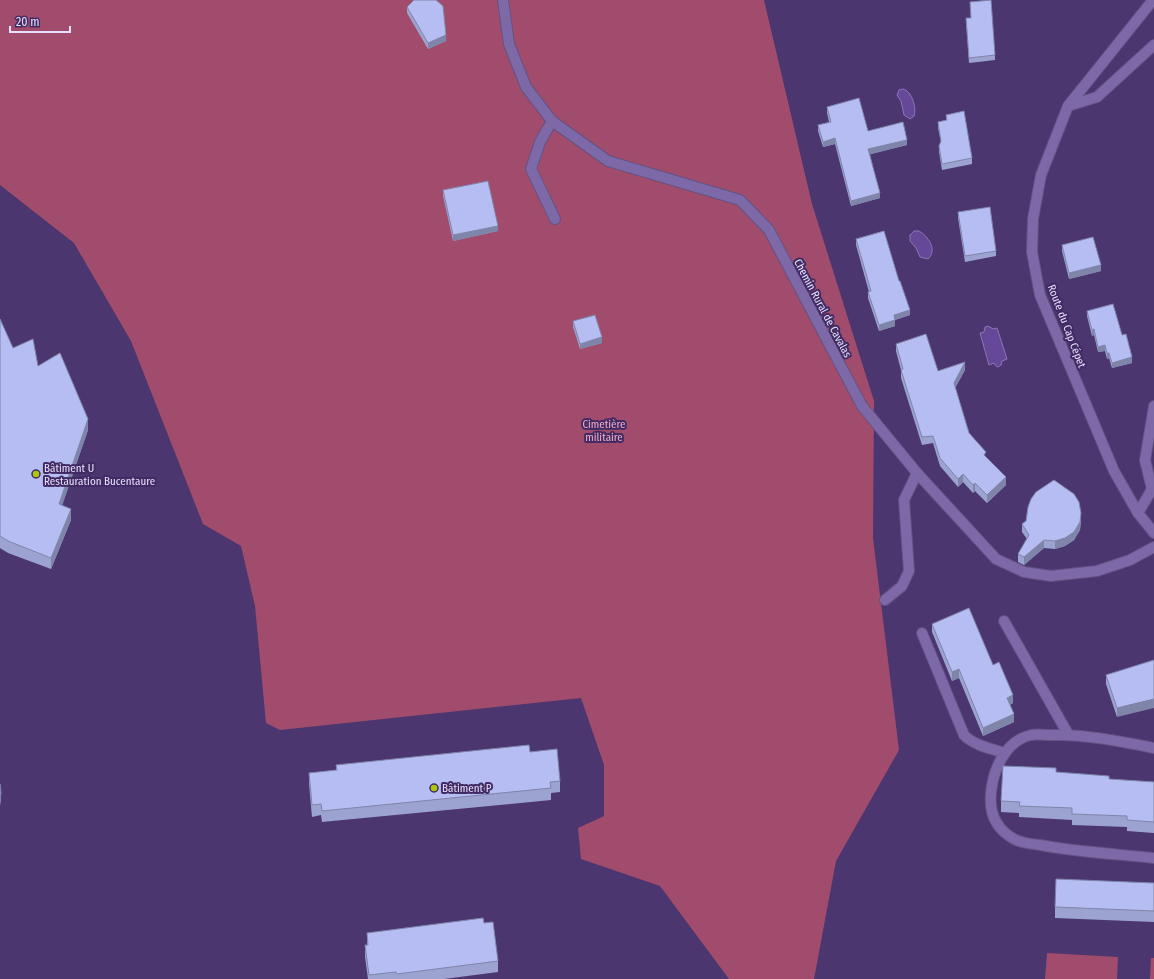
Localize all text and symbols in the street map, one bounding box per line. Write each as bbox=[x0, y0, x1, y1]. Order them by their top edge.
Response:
scale bar bbox=[10, 8, 70, 34]
text: 20 m bbox=[16, 15, 40, 29]
street label: Chemin Rural de Cavalas bbox=[791, 257, 854, 360]
street label: Route du Cap Cépet bbox=[1045, 283, 1089, 370]
park label: Cimetière militaire bbox=[582, 418, 626, 444]
place label: Bâtiment U Restauration Bucentaure bbox=[44, 462, 155, 488]
marker: Bâtiment U Restauration Bucentaure bbox=[31, 469, 41, 479]
place label: Bâtiment P bbox=[442, 782, 492, 795]
marker: Bâtiment P bbox=[429, 783, 439, 793]

